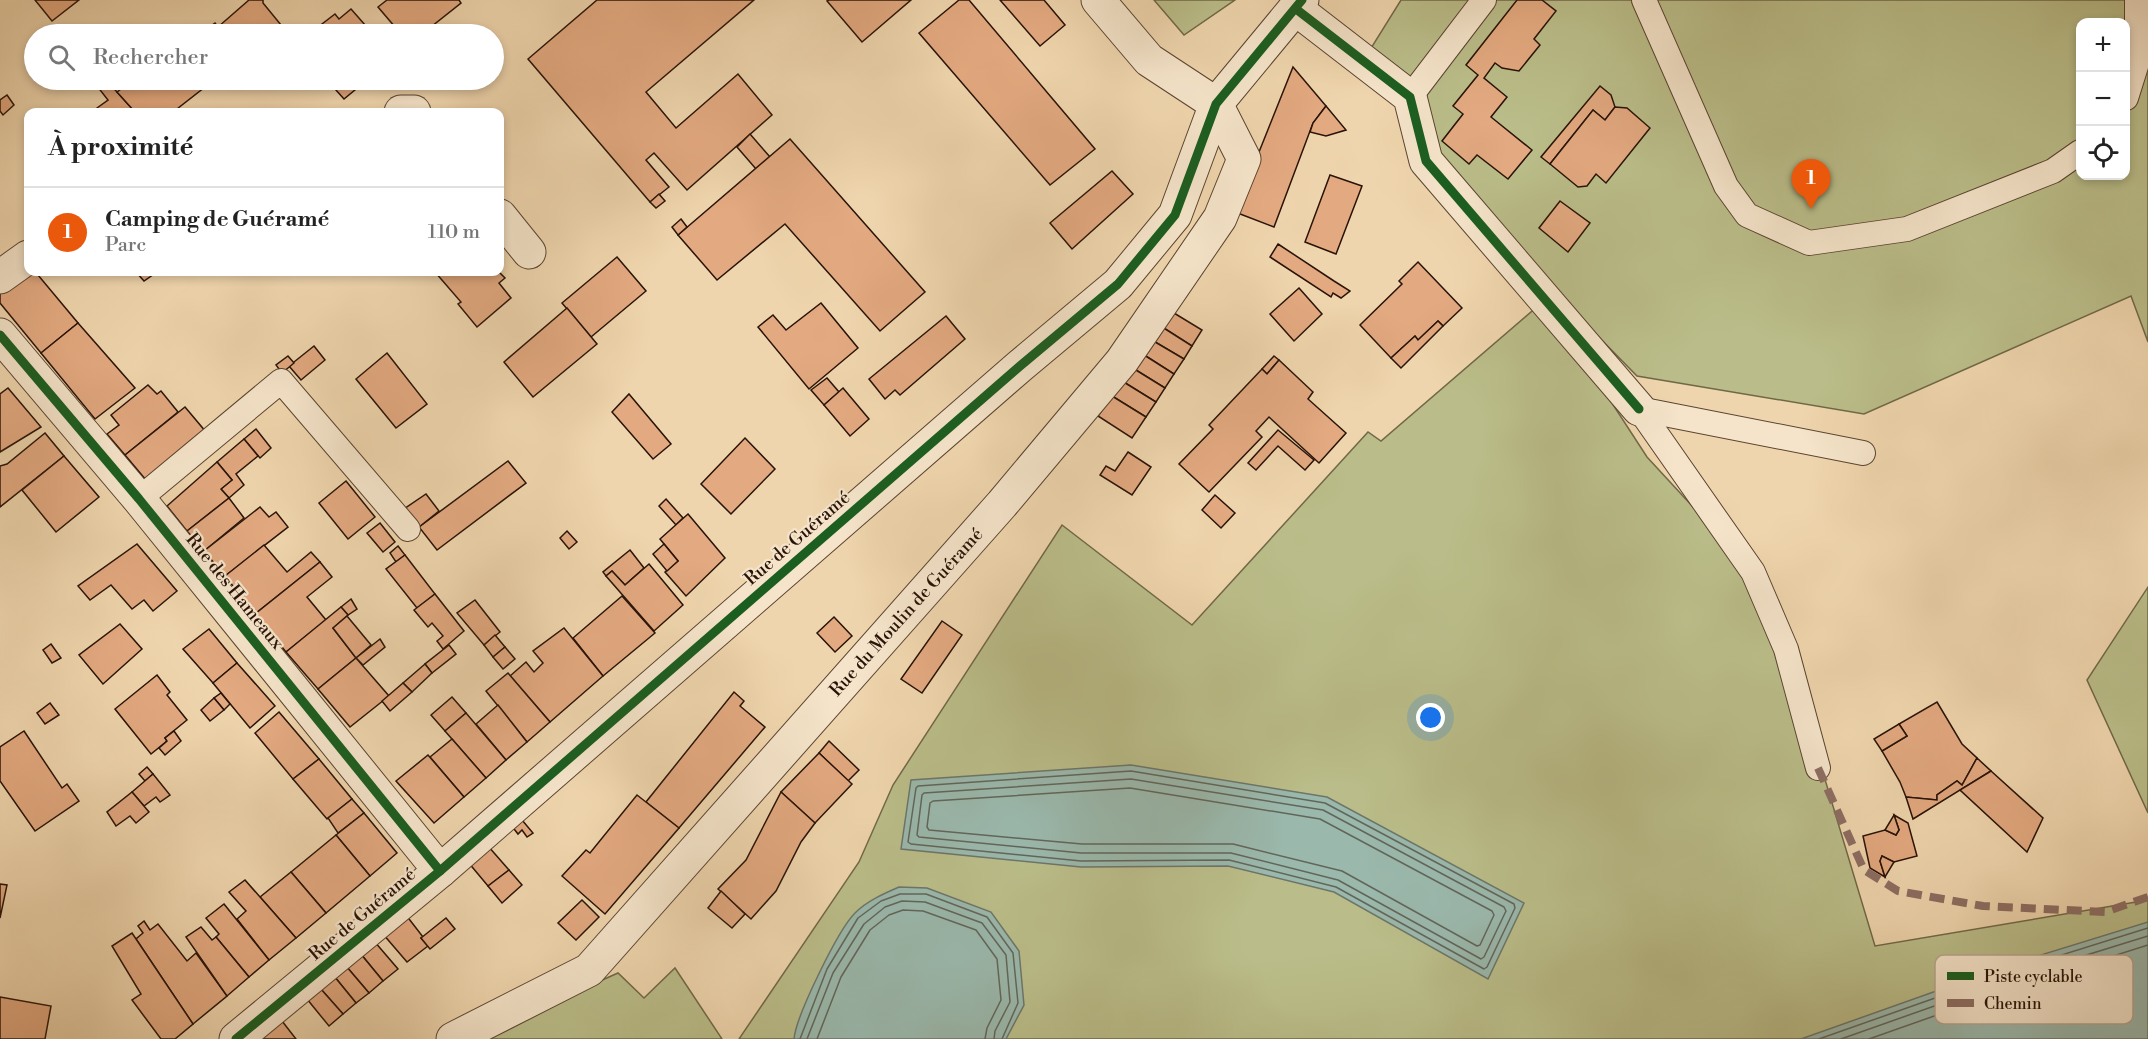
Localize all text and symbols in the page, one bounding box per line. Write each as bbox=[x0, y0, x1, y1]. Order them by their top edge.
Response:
map controls bbox=[2076, 18, 2130, 180]
button: + bbox=[2076, 18, 2130, 72]
search box bbox=[24, 24, 504, 90]
icon: search bbox=[45, 41, 78, 74]
text: Rechercher bbox=[93, 44, 208, 71]
button: − bbox=[2076, 72, 2130, 126]
button: locate bbox=[2076, 126, 2130, 180]
text: À proximité bbox=[48, 131, 193, 163]
pin: 1 bbox=[1792, 160, 1830, 209]
text: Camping de Guéramé bbox=[105, 206, 329, 233]
text: 1 bbox=[63, 220, 72, 245]
text: 110 m bbox=[428, 220, 480, 245]
text: Parc bbox=[105, 233, 146, 258]
street label: Rue de Guéramé bbox=[740, 486, 855, 591]
street label: Rue du Moulin de Guéramé bbox=[825, 523, 988, 701]
street label: Rue des Hameaux bbox=[181, 528, 289, 655]
your location bbox=[1416, 703, 1445, 732]
street label: Rue de Guéramé bbox=[304, 863, 421, 966]
legend bbox=[1935, 955, 2133, 1024]
text: Piste cyclable bbox=[1984, 967, 2082, 987]
text: Chemin bbox=[1984, 994, 2042, 1014]

